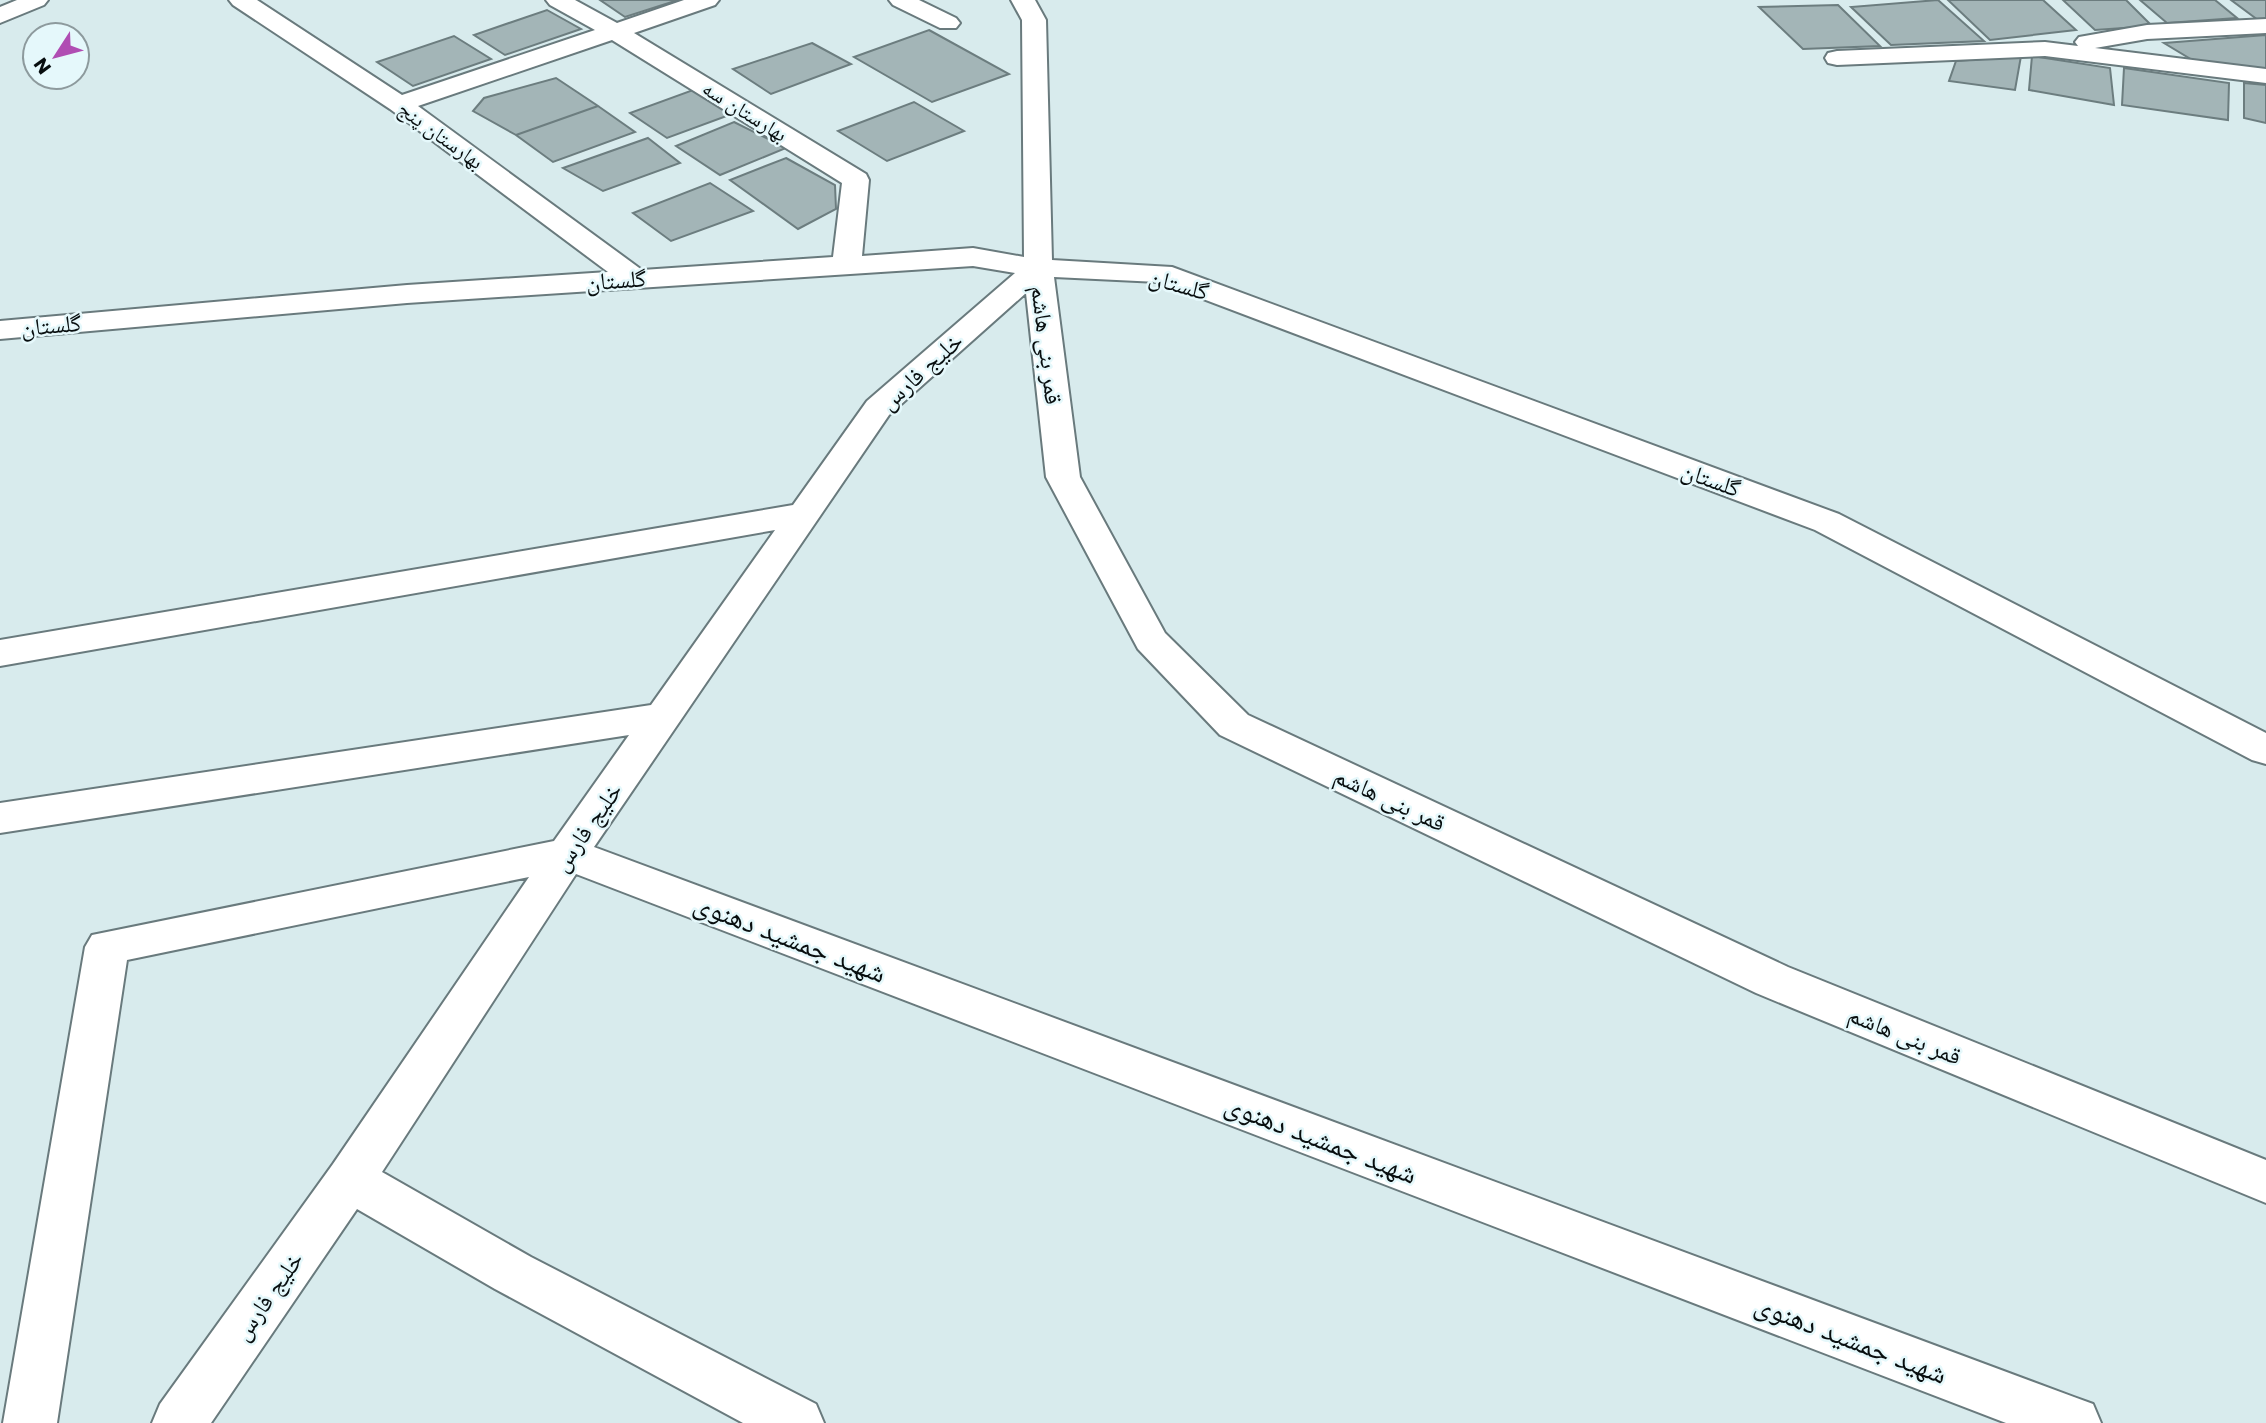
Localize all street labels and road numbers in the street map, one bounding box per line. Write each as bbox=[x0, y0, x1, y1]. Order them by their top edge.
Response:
street label: بهارستان سه bbox=[697, 74, 793, 148]
street label: بهارستان پنج bbox=[392, 94, 490, 176]
street label: گلستان bbox=[1145, 260, 1213, 308]
street label: گلستان bbox=[585, 261, 647, 299]
street label: قمر بنی هاشم bbox=[1023, 284, 1071, 406]
street label: گلستان bbox=[19, 306, 83, 344]
street label: خلیج فارس bbox=[872, 325, 970, 417]
street label: گلستان bbox=[1677, 453, 1745, 505]
street label: قمر بنی هاشم bbox=[1329, 759, 1451, 839]
street label: خلیج فارس bbox=[544, 776, 630, 878]
street label: شهید جمشید دهنوی bbox=[688, 883, 892, 993]
street label: قمر بنی هاشم bbox=[1843, 997, 1967, 1073]
street label: شهید جمشید دهنوی bbox=[1219, 1084, 1423, 1194]
street label: خلیج فارس bbox=[225, 1245, 311, 1347]
street label: شهید جمشید دهنوی bbox=[1749, 1284, 1953, 1394]

